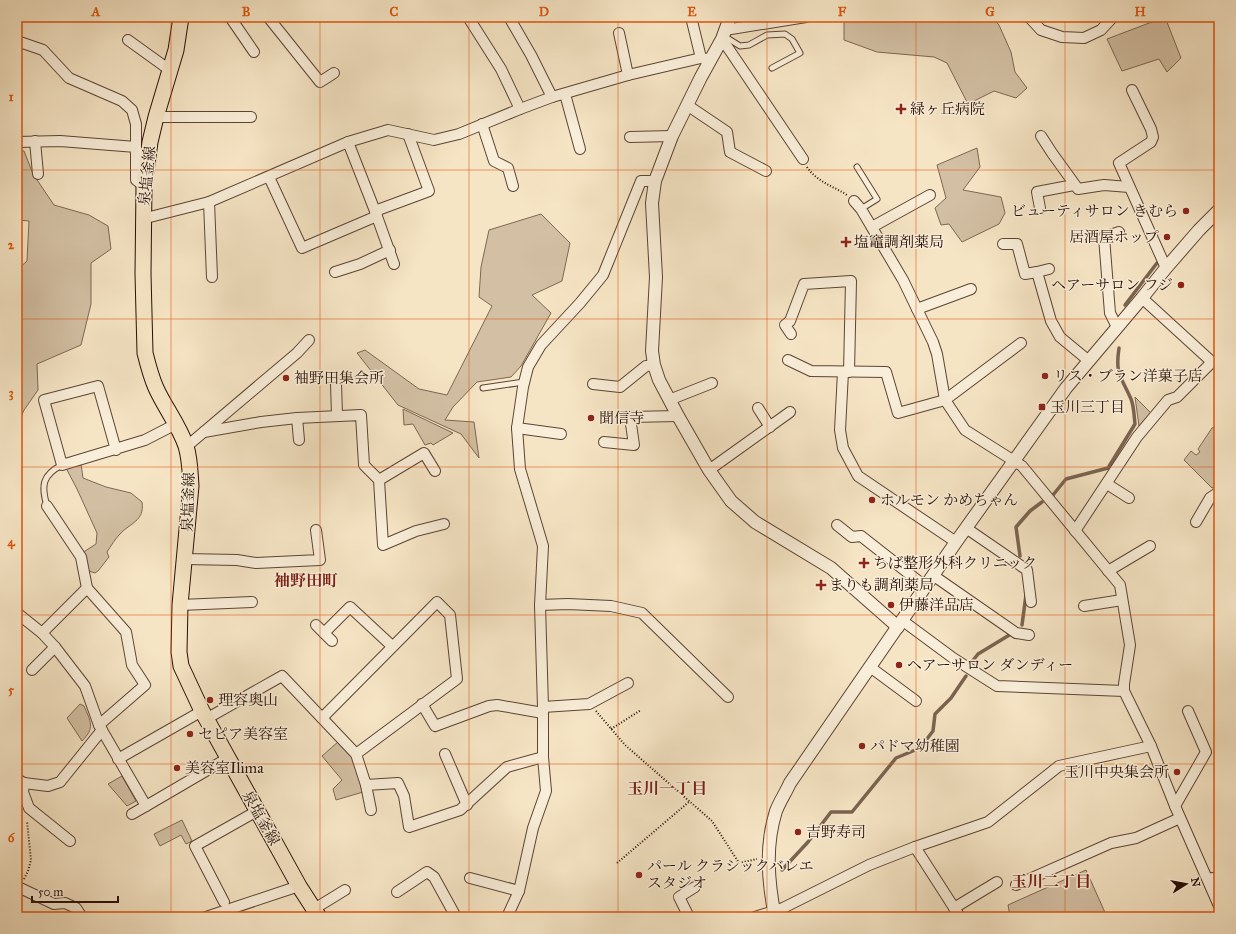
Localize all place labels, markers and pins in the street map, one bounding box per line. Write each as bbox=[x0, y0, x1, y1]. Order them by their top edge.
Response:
place label: 緑ヶ丘病院 bbox=[910, 100, 985, 118]
marker: 緑ヶ丘病院 bbox=[895, 103, 907, 115]
place label: ビューティサロン きむら bbox=[1011, 202, 1178, 220]
marker: ビューティサロン きむら bbox=[1181, 206, 1191, 216]
place label: 居酒屋ホップ bbox=[1069, 228, 1159, 246]
marker: 居酒屋ホップ bbox=[1162, 232, 1172, 242]
place label: 塩竈調剤薬局 bbox=[854, 233, 944, 251]
marker: 塩竈調剤薬局 bbox=[841, 237, 851, 247]
place label: ヘアーサロン フジ bbox=[1051, 276, 1173, 294]
marker: ヘアーサロン フジ bbox=[1176, 280, 1186, 290]
place label: リス・ブラン洋菓子店 bbox=[1053, 367, 1203, 385]
place label: 袖野田集会所 bbox=[294, 369, 384, 387]
marker: リス・ブラン洋菓子店 bbox=[1040, 371, 1050, 381]
marker: 袖野田集会所 bbox=[281, 373, 291, 383]
place label: 玉川三丁目 bbox=[1050, 398, 1125, 416]
marker: 玉川三丁目 bbox=[1037, 402, 1047, 412]
place label: 聞信寺 bbox=[599, 409, 644, 427]
marker: 聞信寺 bbox=[586, 413, 596, 423]
place label: ホルモン かめちゃん bbox=[880, 491, 1018, 509]
marker: ホルモン かめちゃん bbox=[867, 495, 877, 505]
place label: ちば整形外科クリニック bbox=[873, 554, 1037, 572]
marker: ちば整形外科クリニック bbox=[858, 557, 870, 569]
place label: まりも調剤薬局 bbox=[829, 576, 934, 594]
marker: まりも調剤薬局 bbox=[816, 580, 826, 590]
place label: 伊藤洋品店 bbox=[899, 596, 974, 614]
marker: 伊藤洋品店 bbox=[886, 600, 896, 610]
place label: ヘアーサロン ダンディー bbox=[907, 656, 1073, 674]
marker: ヘアーサロン ダンディー bbox=[894, 660, 904, 670]
place label: 理容奥山 bbox=[218, 691, 278, 709]
marker: 理容奥山 bbox=[205, 695, 215, 705]
place label: セピア美容室 bbox=[198, 725, 288, 743]
marker: セピア美容室 bbox=[185, 729, 195, 739]
place label: パドマ幼稚園 bbox=[870, 737, 960, 755]
marker: パドマ幼稚園 bbox=[857, 741, 867, 751]
place label: 美容室Ilima bbox=[185, 759, 264, 777]
marker: 美容室Ilima bbox=[172, 763, 182, 773]
place label: 玉川中央集会所 bbox=[1064, 763, 1169, 781]
marker: 玉川中央集会所 bbox=[1172, 767, 1182, 777]
place label: 吉野寿司 bbox=[806, 823, 866, 841]
marker: 吉野寿司 bbox=[793, 827, 803, 837]
place label: パール クラシックバレエ スタジオ bbox=[647, 857, 814, 892]
marker: パール クラシックバレエ スタジオ bbox=[634, 870, 644, 880]

